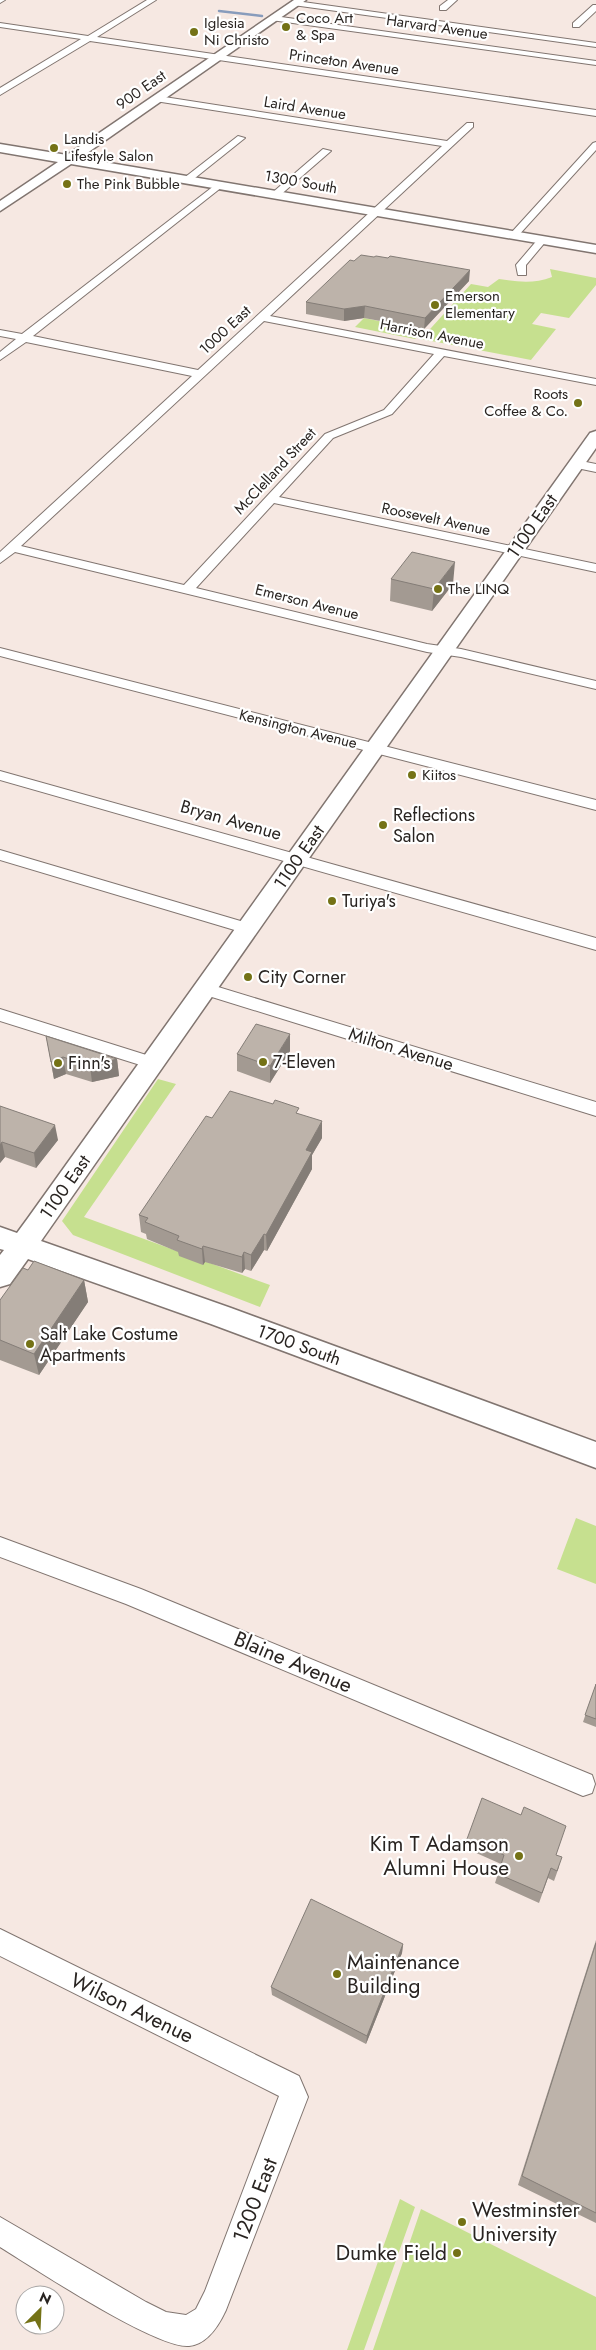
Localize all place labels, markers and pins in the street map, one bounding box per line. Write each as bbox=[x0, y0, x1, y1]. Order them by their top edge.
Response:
place label: Coco Art & Spa bbox=[296, 7, 353, 46]
place label: Iglesia Ni Christo bbox=[204, 12, 269, 51]
marker: Coco Art & Spa bbox=[280, 21, 292, 33]
marker: Iglesia Ni Christo bbox=[188, 26, 200, 38]
place label: Landis Lifestyle Salon bbox=[64, 128, 154, 167]
marker: Landis Lifestyle Salon bbox=[48, 142, 60, 154]
place label: The Pink Bubble bbox=[77, 173, 180, 195]
marker: The Pink Bubble bbox=[61, 178, 73, 190]
place label: Emerson Elementary bbox=[445, 285, 515, 324]
marker: Emerson Elementary bbox=[429, 299, 441, 311]
place label: Roots Coffee & Co. bbox=[484, 383, 568, 422]
marker: Roots Coffee & Co. bbox=[572, 397, 584, 409]
place label: The LINQ bbox=[448, 578, 509, 600]
marker: The LINQ bbox=[432, 583, 444, 595]
place label: Kiitos bbox=[422, 764, 456, 786]
marker: Kiitos bbox=[406, 769, 418, 781]
place label: Reflections Salon bbox=[393, 802, 475, 849]
marker: Reflections Salon bbox=[377, 819, 389, 831]
place label: Turiya's bbox=[342, 888, 396, 914]
marker: Turiya's bbox=[326, 895, 338, 907]
place label: City Corner bbox=[258, 964, 347, 990]
marker: City Corner bbox=[242, 971, 254, 983]
place label: 7-Eleven bbox=[273, 1049, 336, 1075]
place label: Finn's bbox=[68, 1050, 111, 1076]
marker: 7-Eleven bbox=[257, 1056, 269, 1068]
marker: Finn's bbox=[52, 1057, 64, 1069]
place label: Salt Lake Costume Apartments bbox=[40, 1321, 178, 1368]
marker: Salt Lake Costume Apartments bbox=[24, 1338, 36, 1350]
place label: Kim T Adamson Alumni House bbox=[370, 1829, 509, 1883]
marker: Kim T Adamson Alumni House bbox=[513, 1850, 525, 1862]
place label: Maintenance Building bbox=[347, 1947, 460, 2001]
marker: Maintenance Building bbox=[331, 1968, 343, 1980]
place label: Westminster University bbox=[472, 2195, 581, 2249]
marker: Westminster University bbox=[456, 2216, 468, 2228]
place label: Dumke Field bbox=[336, 2238, 447, 2268]
marker: Dumke Field bbox=[451, 2247, 463, 2259]

